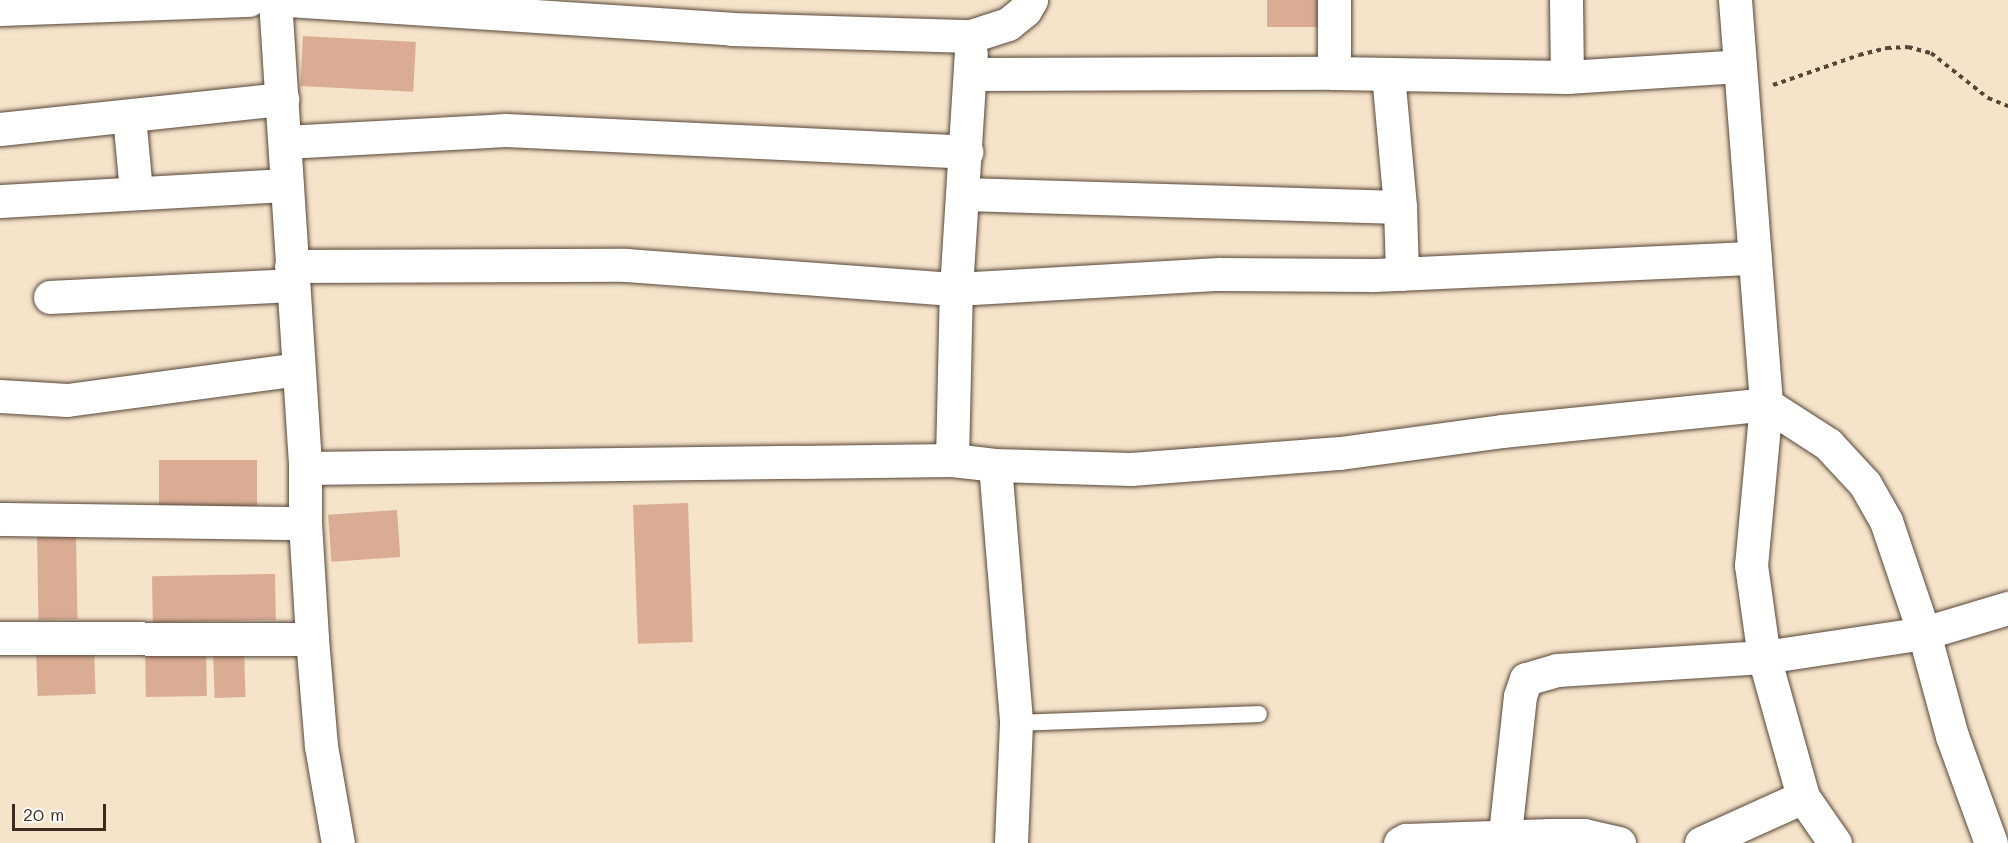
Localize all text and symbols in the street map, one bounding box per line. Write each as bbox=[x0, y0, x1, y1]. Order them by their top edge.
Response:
scale bar bbox=[15, 792, 110, 830]
text: 20 m bbox=[23, 802, 64, 826]

